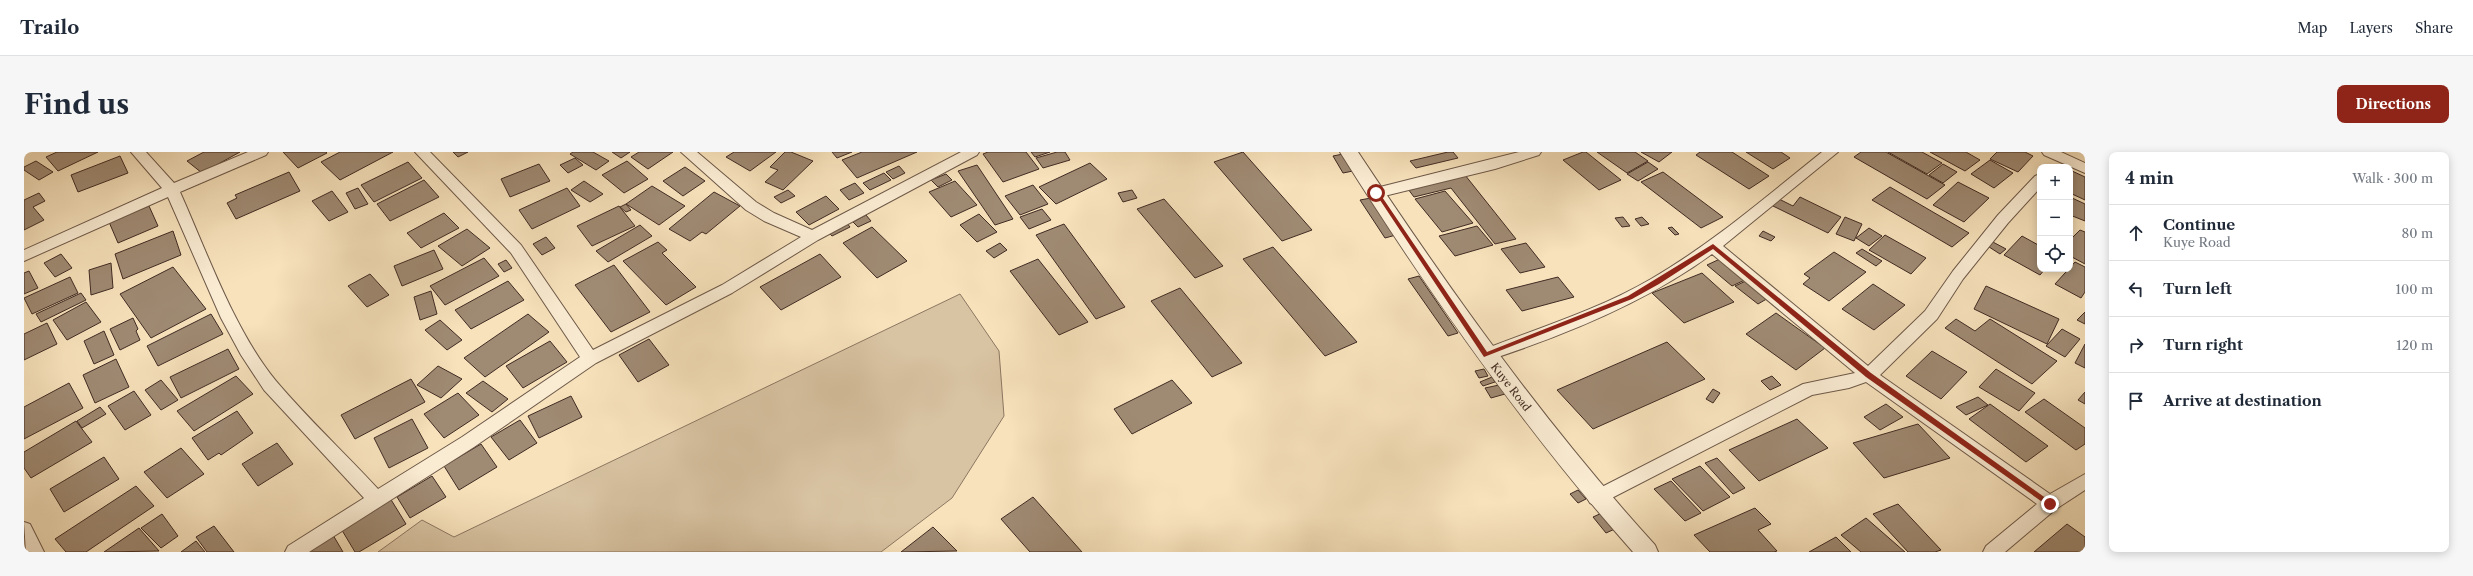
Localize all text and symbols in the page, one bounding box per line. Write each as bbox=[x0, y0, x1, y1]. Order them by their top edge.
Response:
text: Trailo bbox=[20, 16, 79, 39]
text: Map bbox=[2297, 19, 2327, 37]
text: Layers bbox=[2349, 19, 2393, 37]
text: Share bbox=[2415, 19, 2453, 37]
button: Directions bbox=[2337, 85, 2449, 123]
text: Find us bbox=[24, 87, 129, 121]
map controls bbox=[2037, 164, 2073, 272]
button: + bbox=[2037, 164, 2073, 200]
text: 4 min bbox=[2125, 168, 2174, 188]
text: Walk · 300 m bbox=[2352, 170, 2433, 186]
route start bbox=[1367, 184, 1385, 202]
button: − bbox=[2037, 200, 2073, 236]
text: Continue bbox=[2163, 215, 2235, 234]
icon: ahead bbox=[2125, 222, 2147, 244]
text: 80 m bbox=[2401, 225, 2433, 241]
text: Kuye Road bbox=[2163, 234, 2231, 250]
button: locate bbox=[2037, 236, 2073, 272]
icon: left bbox=[2125, 278, 2147, 300]
text: Turn left bbox=[2163, 279, 2232, 298]
text: 100 m bbox=[2395, 281, 2433, 297]
icon: right bbox=[2125, 334, 2147, 356]
text: Turn right bbox=[2163, 335, 2243, 354]
text: 120 m bbox=[2396, 337, 2433, 353]
street label: Kuye Road bbox=[1488, 360, 1534, 414]
icon: arrive bbox=[2125, 390, 2147, 412]
text: Arrive at destination bbox=[2163, 391, 2322, 410]
route end bbox=[2041, 495, 2059, 513]

